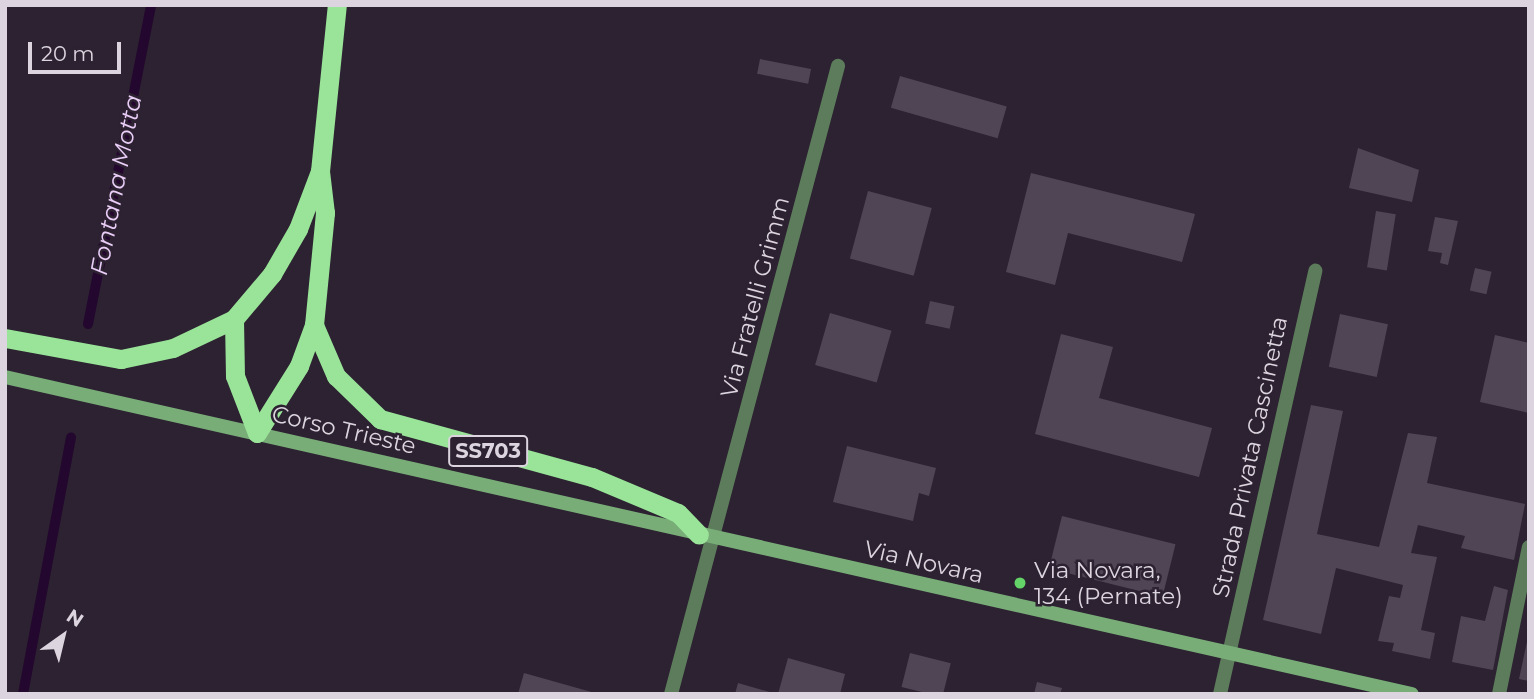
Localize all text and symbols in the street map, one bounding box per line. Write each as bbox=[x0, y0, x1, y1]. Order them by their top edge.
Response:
scale bar bbox=[32, 28, 124, 72]
text: 20 m bbox=[41, 41, 95, 66]
water label: Fontana Motta bbox=[84, 92, 148, 278]
street label: Via Fratelli Grimm bbox=[715, 194, 795, 400]
street label: Strada Privata Cascinetta bbox=[1207, 314, 1293, 600]
street label: Corso Trieste bbox=[269, 400, 419, 460]
road number: SS703 bbox=[448, 434, 528, 468]
street label: Via Novara bbox=[862, 535, 986, 589]
place label: Via Novara, 134 (Pernate) bbox=[1034, 556, 1183, 610]
marker: Via Novara, 134 (Pernate) bbox=[1012, 575, 1028, 591]
north arrow bbox=[28, 601, 98, 671]
text: N bbox=[62, 604, 88, 632]

